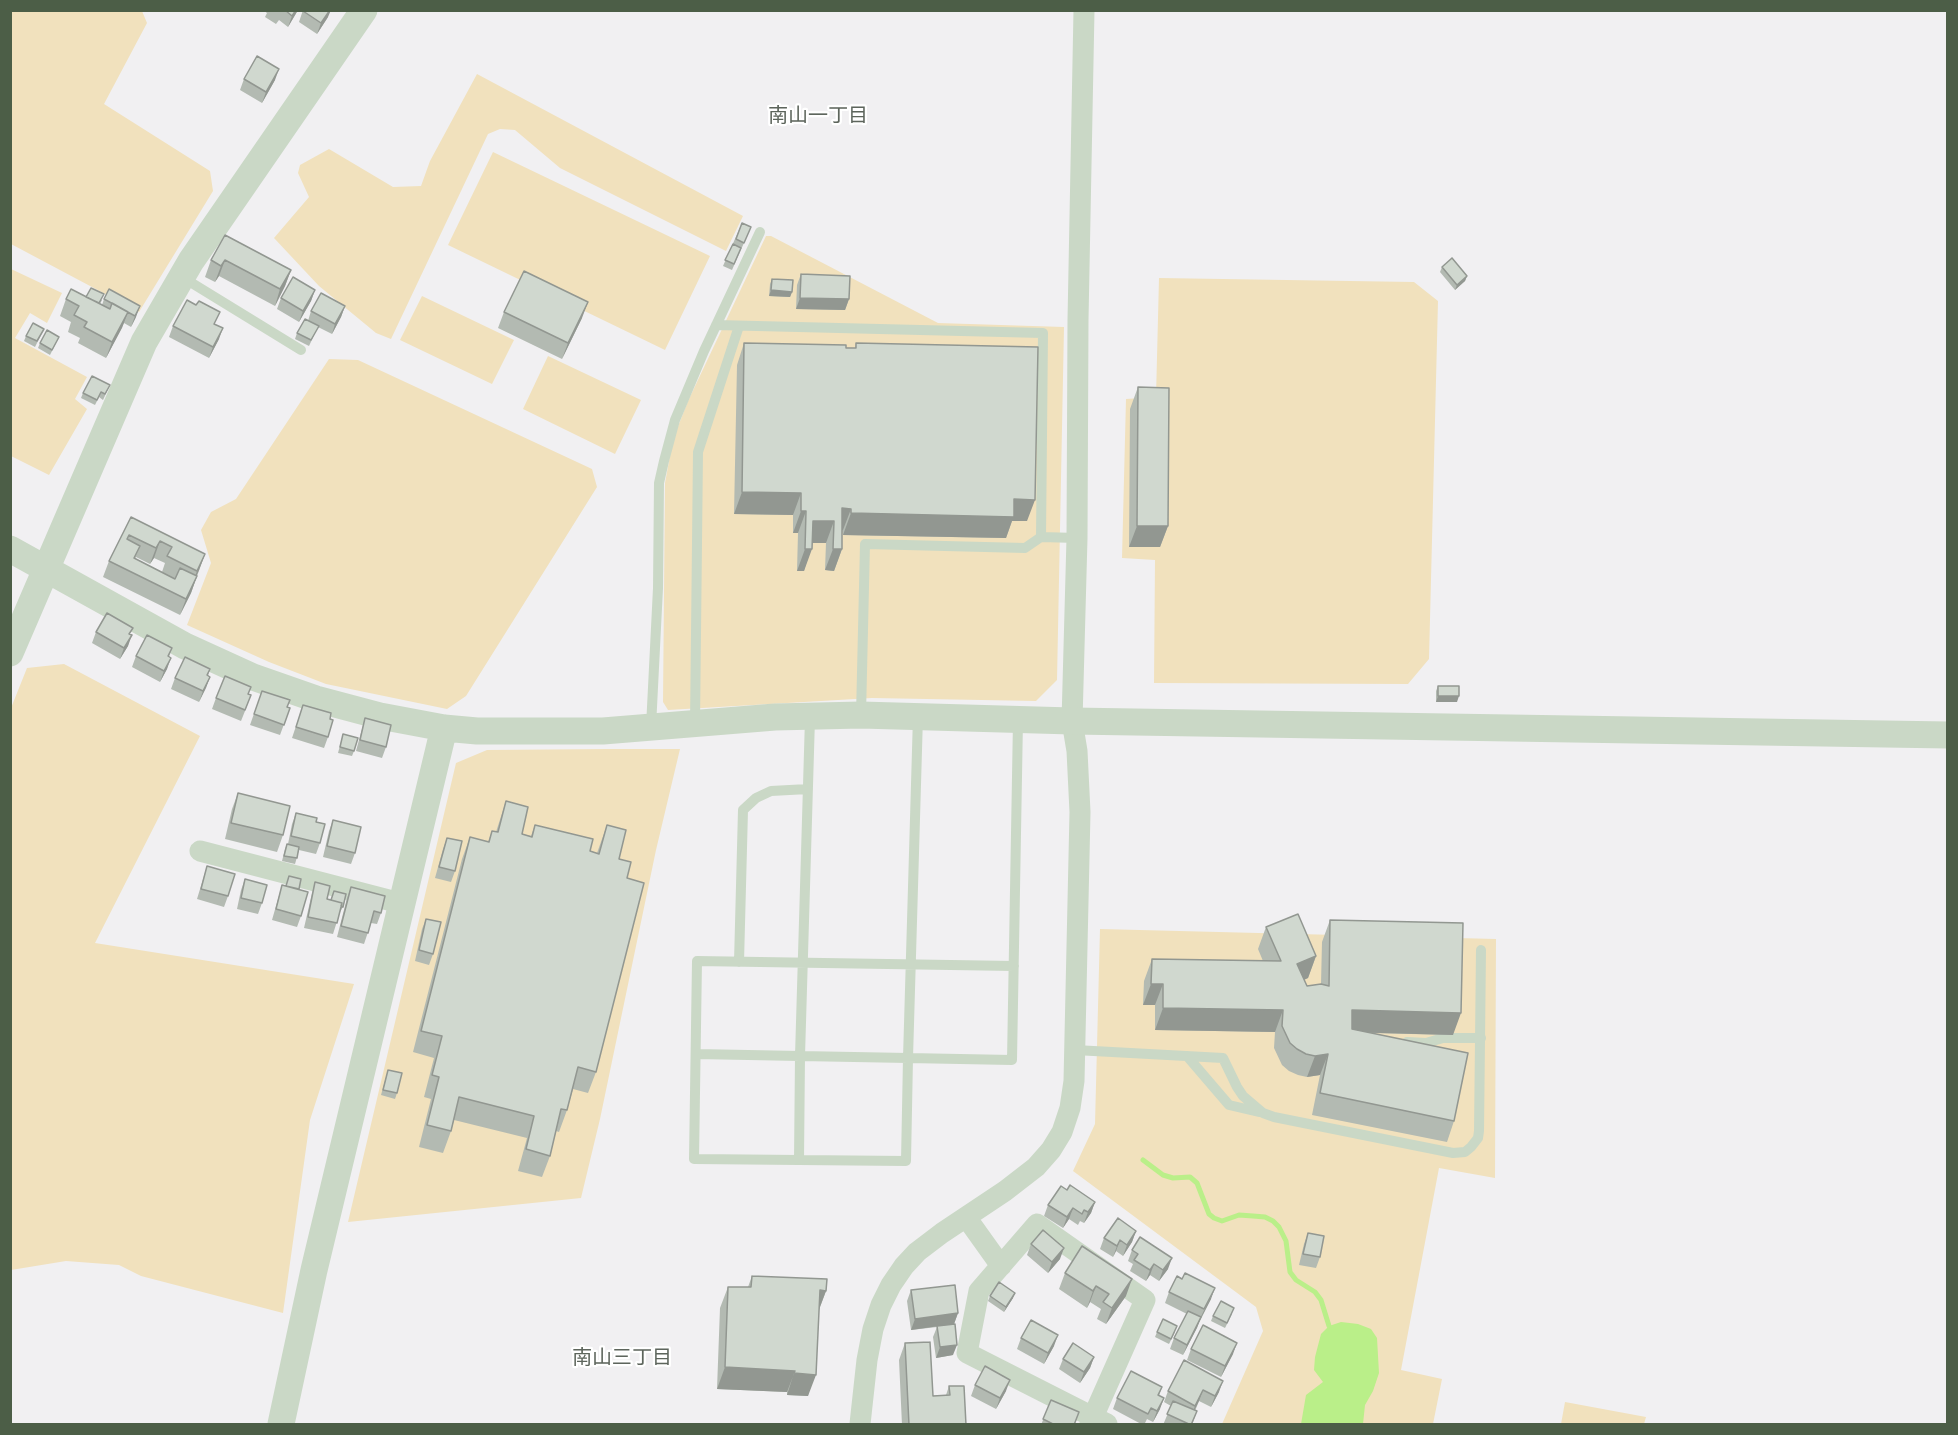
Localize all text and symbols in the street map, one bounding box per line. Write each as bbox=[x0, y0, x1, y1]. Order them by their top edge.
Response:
district label: 南山一丁目 bbox=[768, 104, 868, 128]
district label: 南山三丁目 bbox=[572, 1346, 672, 1370]

